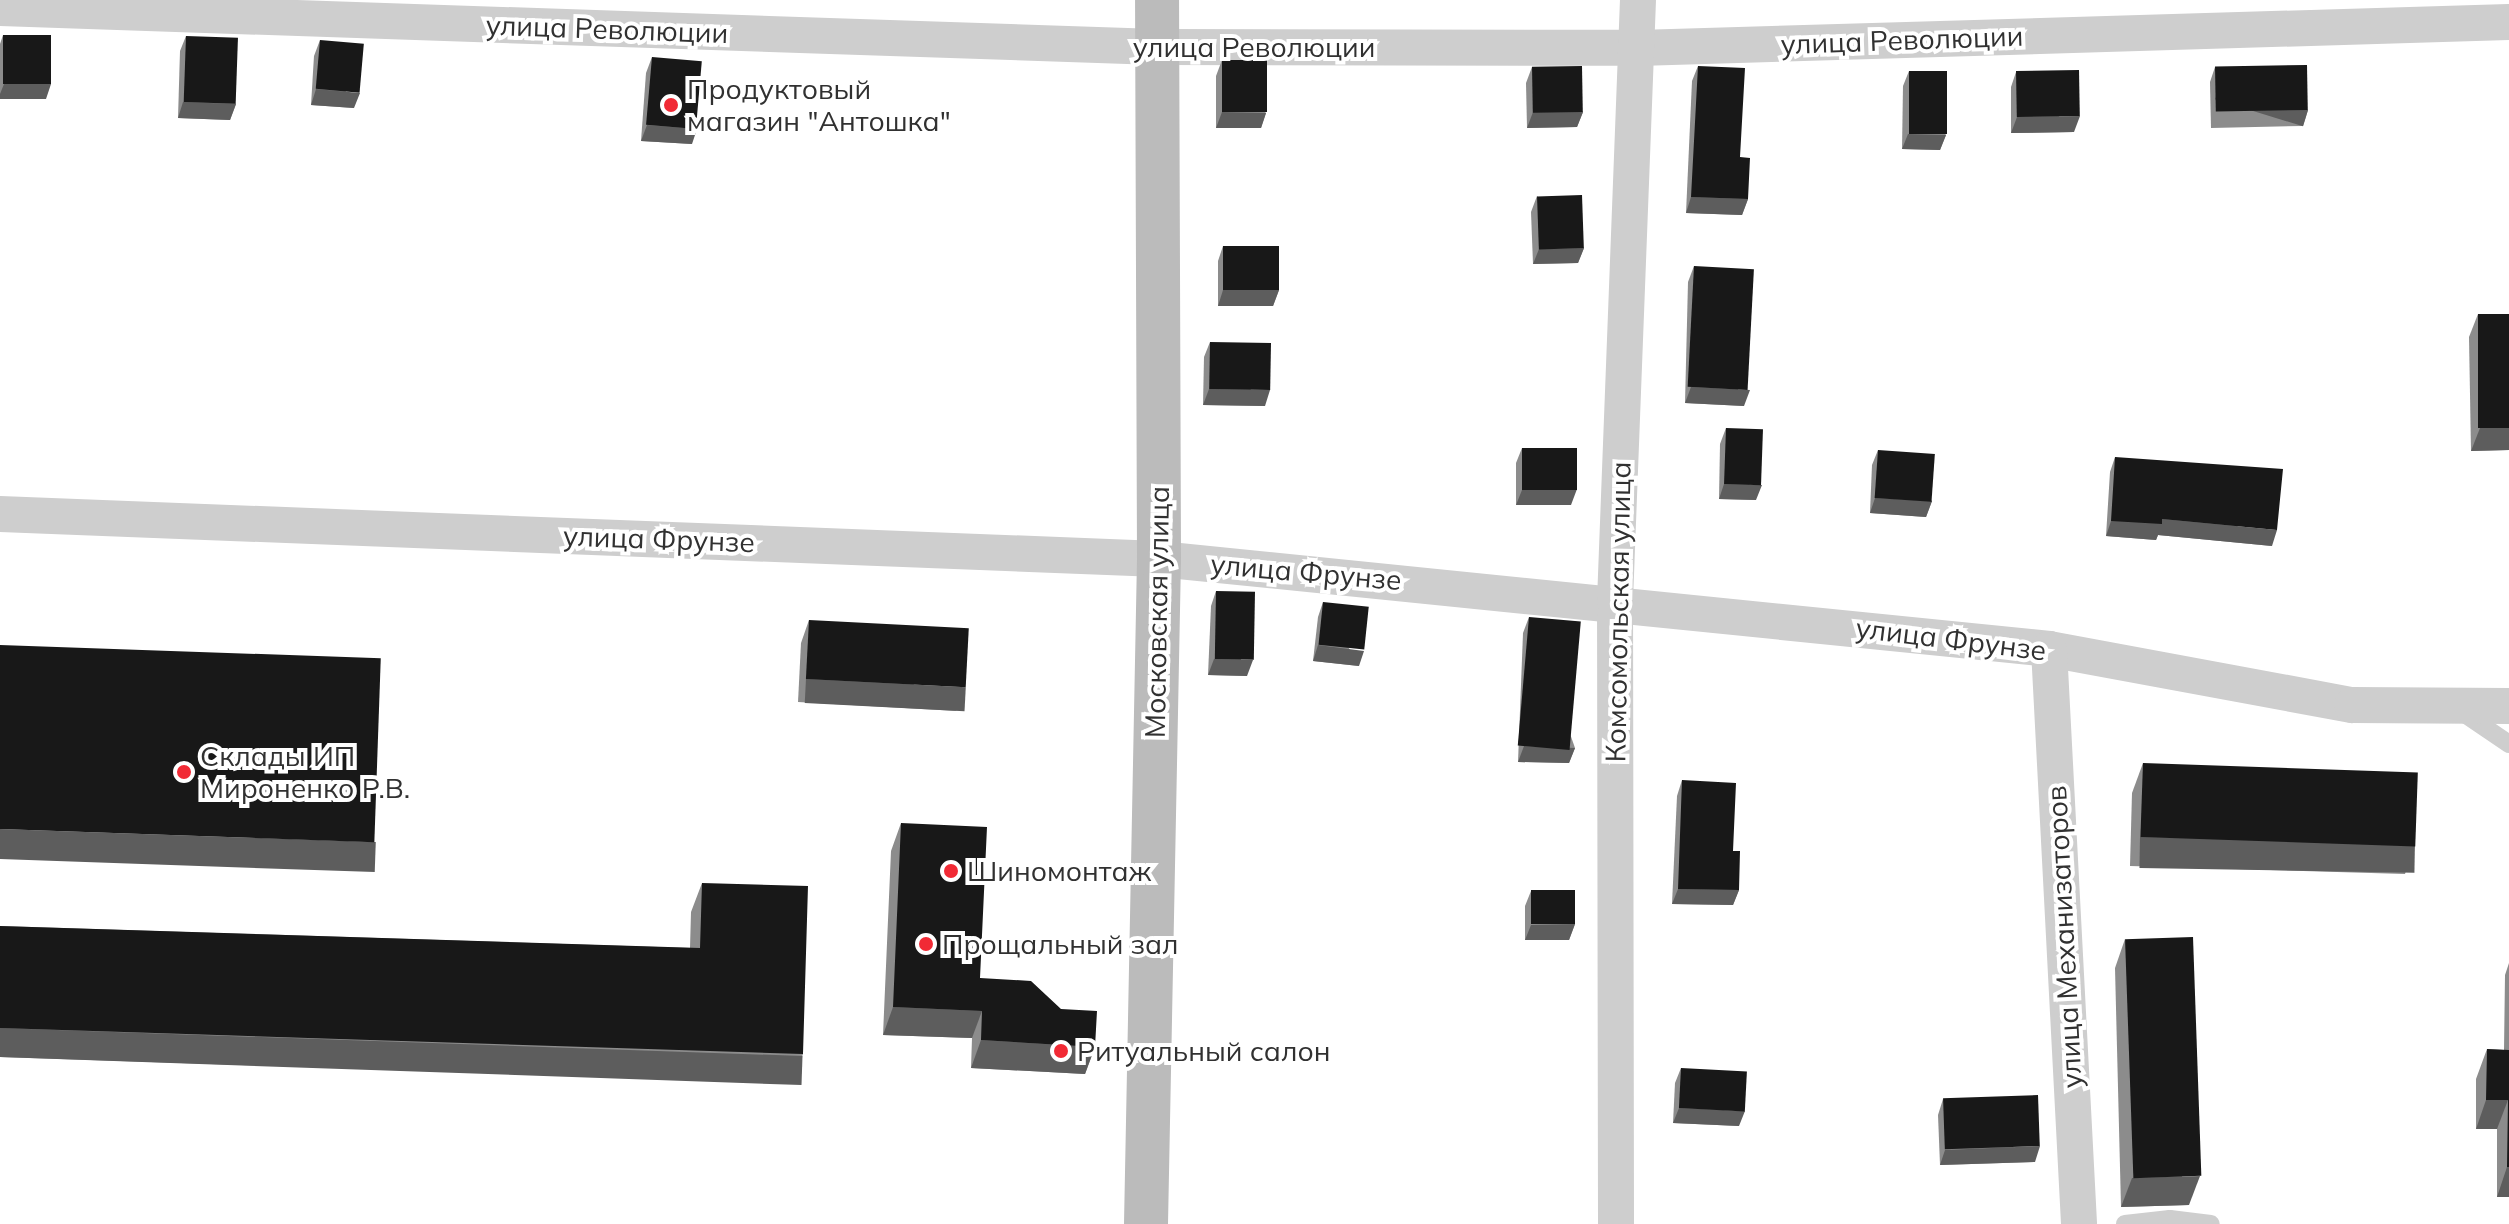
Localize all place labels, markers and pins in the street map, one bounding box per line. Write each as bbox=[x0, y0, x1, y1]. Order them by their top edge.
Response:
place label: Продуктовый магазин "Антошка" bbox=[687, 72, 951, 138]
marker: Продуктовый магазин "Антошка" bbox=[662, 96, 680, 114]
place label: Склады ИП Мироненко Р.В. bbox=[200, 739, 410, 805]
marker: Склады ИП Мироненко Р.В. bbox=[175, 763, 193, 781]
place label: Шиномонтаж bbox=[967, 854, 1151, 888]
marker: Шиномонтаж bbox=[942, 862, 960, 880]
place label: Прощальный зал bbox=[942, 927, 1179, 961]
marker: Прощальный зал bbox=[917, 935, 935, 953]
place label: Ритуальный салон bbox=[1077, 1034, 1330, 1068]
marker: Ритуальный салон bbox=[1052, 1042, 1070, 1060]

